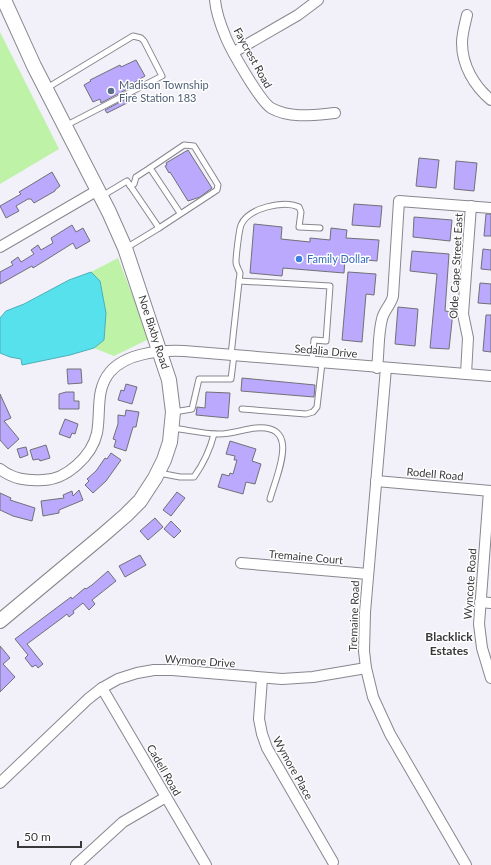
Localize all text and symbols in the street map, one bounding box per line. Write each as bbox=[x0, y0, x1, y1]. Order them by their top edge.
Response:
street label: Faycrest Road bbox=[231, 25, 275, 90]
place label: Madison Township Fire Station 183 bbox=[119, 78, 209, 104]
marker: Madison Township Fire Station 183 bbox=[106, 86, 116, 96]
street label: Olde Cape Street East bbox=[446, 213, 465, 319]
place label: Family Dollar bbox=[307, 252, 370, 265]
marker: Family Dollar bbox=[294, 254, 304, 264]
street label: Noe Bixby Road bbox=[136, 293, 173, 370]
street label: Sedalia Drive bbox=[294, 341, 358, 360]
street label: Rodell Road bbox=[406, 465, 464, 482]
street label: Tremaine Court bbox=[268, 547, 344, 566]
street label: Wyncote Road bbox=[461, 548, 478, 620]
street label: Tremaine Road bbox=[346, 580, 361, 652]
district label: Blacklick Estates bbox=[425, 629, 473, 658]
street label: Wymore Drive bbox=[164, 652, 236, 669]
street label: Wymore Place bbox=[271, 734, 316, 802]
street label: Cadell Road bbox=[145, 742, 184, 798]
scale bar bbox=[18, 823, 81, 849]
text: 50 m bbox=[24, 829, 51, 844]

